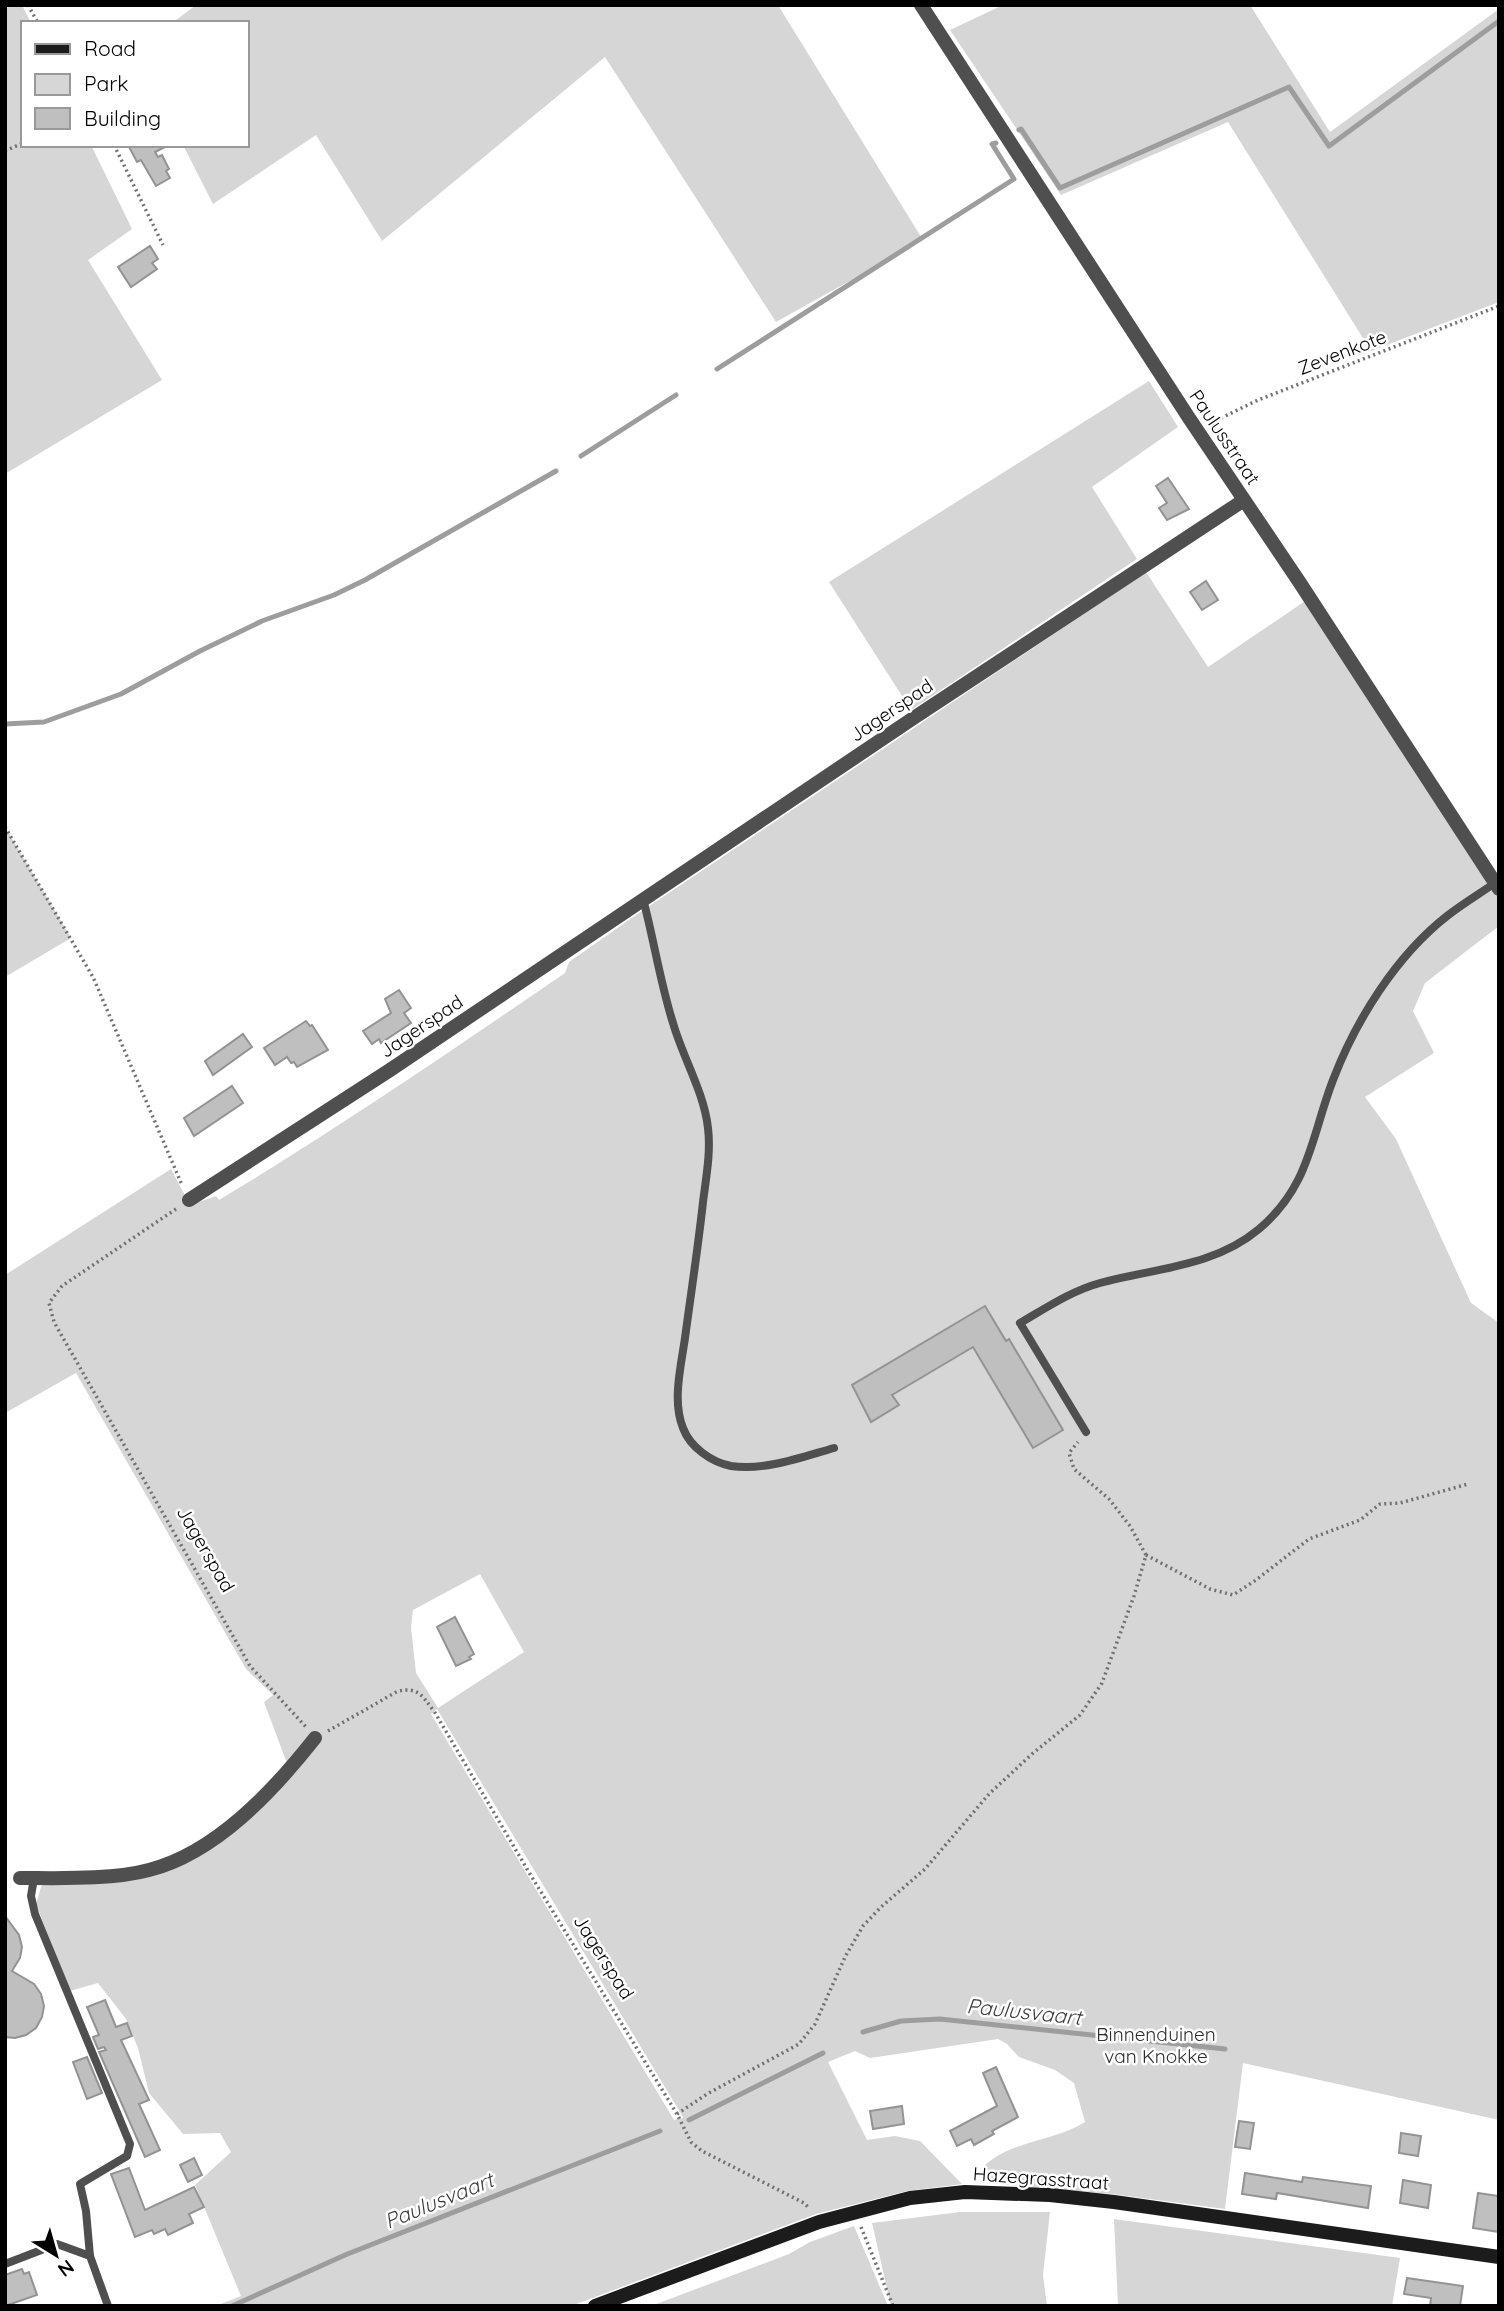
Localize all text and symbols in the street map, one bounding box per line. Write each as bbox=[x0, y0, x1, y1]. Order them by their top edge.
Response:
legend bbox=[21, 21, 248, 147]
text: Road bbox=[84, 35, 136, 61]
text: Park bbox=[84, 70, 128, 96]
text: Building bbox=[84, 105, 161, 131]
street label: Zevenkote bbox=[1294, 324, 1390, 380]
street label: Paulusstraat bbox=[1184, 385, 1266, 489]
street label: Jagerspad bbox=[845, 673, 937, 747]
street label: Jagerspad bbox=[375, 989, 467, 1063]
street label: Jagerspad bbox=[172, 1502, 240, 1596]
street label: Jagerspad bbox=[569, 1910, 639, 2004]
water label: Paulusvaart bbox=[965, 1992, 1086, 2030]
park label: Binnenduinen van Knokke bbox=[1096, 2022, 1216, 2068]
street label: Hazegrasstraat bbox=[972, 2161, 1110, 2195]
water label: Paulusvaart bbox=[380, 2165, 500, 2234]
north arrow bbox=[21, 2220, 91, 2290]
text: N bbox=[53, 2255, 79, 2282]

